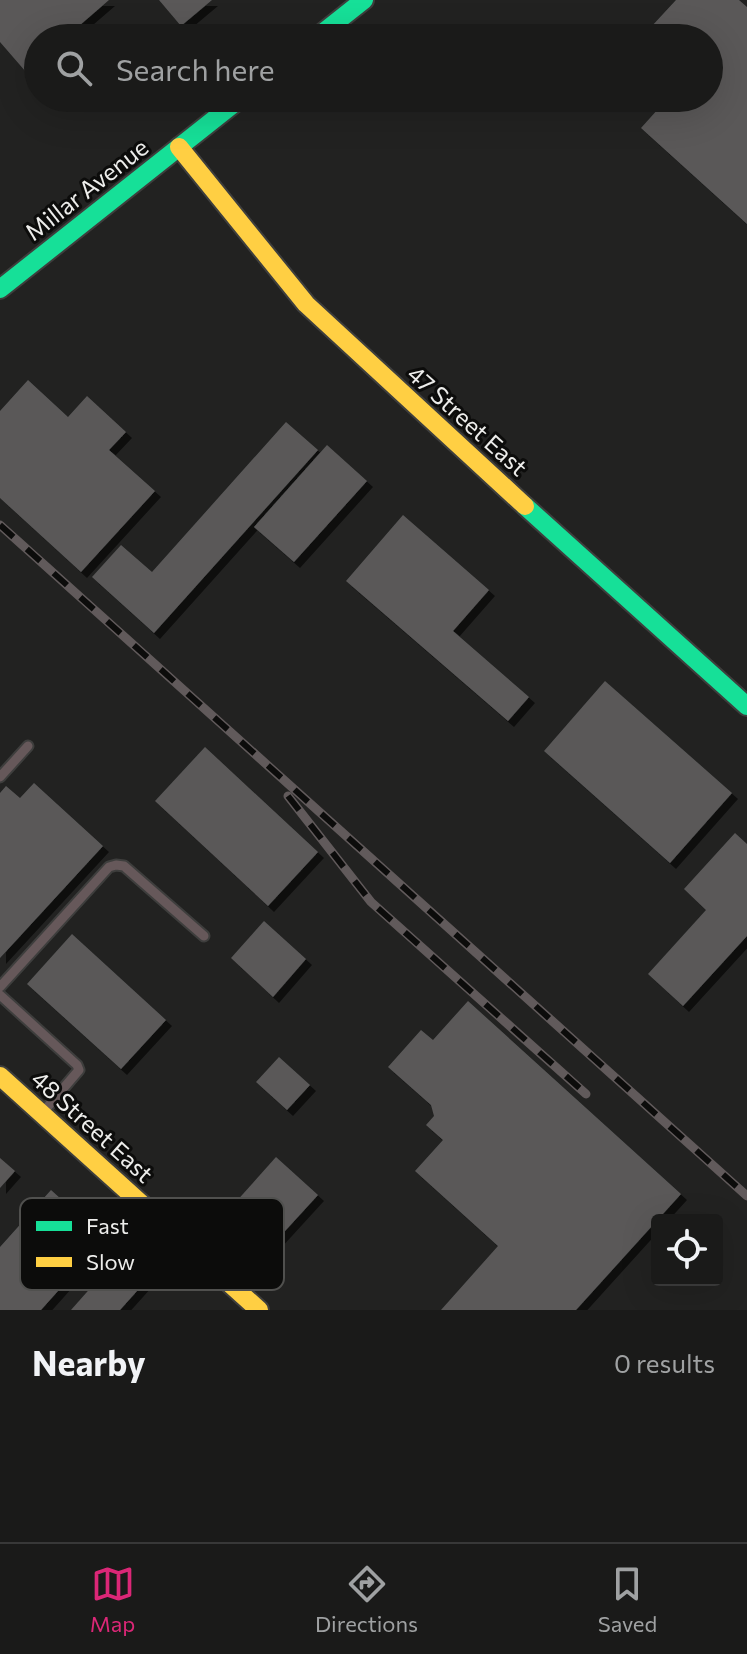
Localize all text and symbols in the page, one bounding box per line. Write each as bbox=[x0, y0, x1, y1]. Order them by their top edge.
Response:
search box bbox=[24, 24, 723, 112]
icon: search bbox=[52, 46, 96, 90]
text: Search here bbox=[116, 50, 275, 87]
street label: Millar Avenue bbox=[19, 132, 153, 246]
street label: 47 Street East bbox=[402, 359, 534, 481]
street label: 48 Street East bbox=[26, 1064, 160, 1188]
legend bbox=[20, 1198, 284, 1290]
text: Fast bbox=[86, 1212, 129, 1239]
map controls bbox=[651, 1214, 723, 1286]
button: locate bbox=[651, 1214, 723, 1286]
text: Slow bbox=[86, 1248, 135, 1275]
text: Nearby bbox=[32, 1341, 146, 1383]
text: 0 results bbox=[614, 1347, 715, 1378]
tab: Map bbox=[90, 1562, 135, 1637]
tab: Directions bbox=[315, 1562, 418, 1637]
tab: Saved bbox=[598, 1562, 657, 1637]

